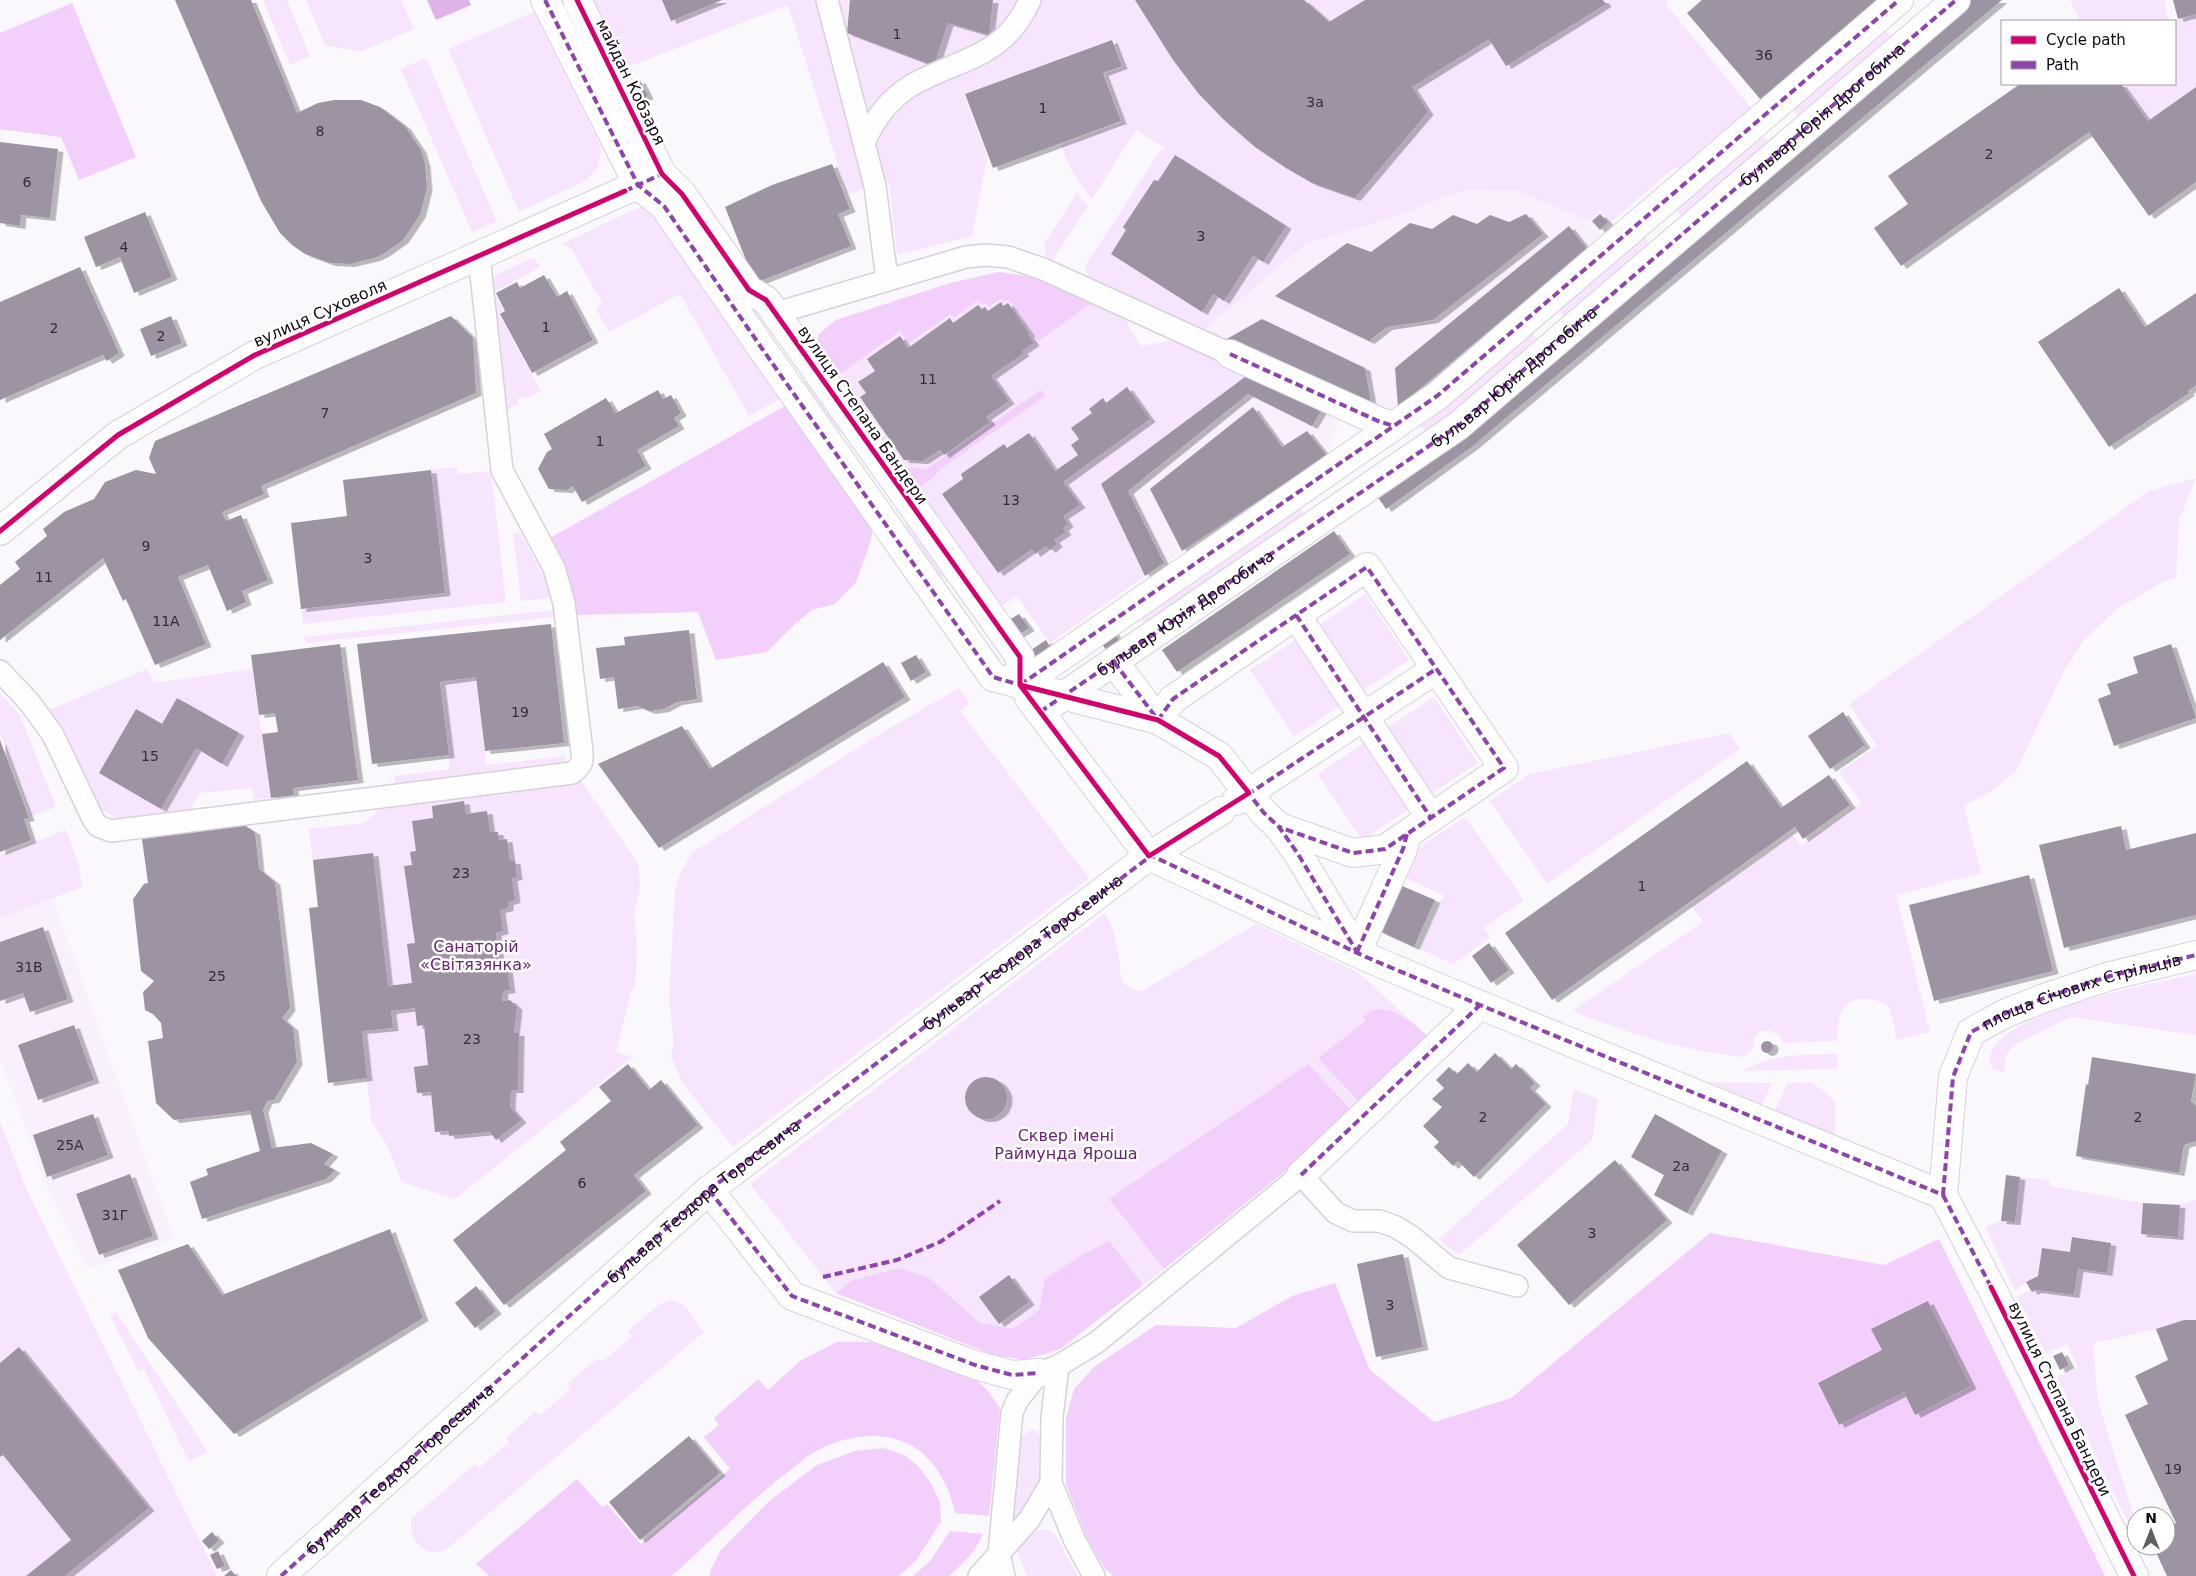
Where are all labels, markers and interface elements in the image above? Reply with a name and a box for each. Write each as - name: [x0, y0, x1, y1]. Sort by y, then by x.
- street label: майдан Кобзаря: [592, 16, 670, 148]
- legend: [2001, 20, 2176, 85]
- house number: 1: [893, 26, 901, 42]
- text: Cycle path: [2046, 31, 2126, 49]
- street label: бульвар Юрія Дрогобича: [1736, 39, 1908, 190]
- house number: 36: [1755, 47, 1773, 63]
- text: Path: [2046, 56, 2079, 74]
- house number: 3а: [1306, 94, 1324, 110]
- house number: 1: [1039, 100, 1047, 116]
- house number: 8: [316, 123, 324, 139]
- house number: 2: [1985, 146, 1993, 162]
- house number: 6: [23, 174, 32, 190]
- house number: 3: [1197, 228, 1205, 244]
- house number: 4: [120, 239, 129, 255]
- street label: вулиця Суховоля: [250, 275, 390, 351]
- street label: бульвар Юрія Дрогобича: [1427, 302, 1601, 451]
- house number: 1: [542, 319, 550, 335]
- house number: 2: [50, 320, 58, 336]
- street label: вулиця Степана Бандери: [794, 322, 932, 508]
- house number: 2: [157, 328, 165, 344]
- house number: 11: [919, 371, 937, 387]
- house number: 7: [321, 405, 329, 421]
- house number: 1: [596, 433, 604, 449]
- house number: 13: [1002, 492, 1020, 508]
- house number: 9: [142, 538, 150, 554]
- street label: бульвар Юрія Дрогобича: [1093, 545, 1277, 680]
- house number: 3: [364, 550, 372, 566]
- house number: 11: [35, 569, 53, 585]
- house number: 11А: [152, 613, 180, 629]
- house number: 19: [511, 704, 529, 720]
- house number: 15: [141, 748, 159, 764]
- house number: 23: [452, 865, 470, 881]
- street label: бульвар Теодора Торосевича: [919, 870, 1126, 1034]
- house number: 1: [1638, 878, 1646, 894]
- park label: Санаторій «Світязянка»: [420, 937, 532, 974]
- street label: площа Січових Стрільців: [1978, 950, 2183, 1034]
- house number: 31В: [15, 959, 43, 975]
- house number: 25: [208, 968, 226, 984]
- house number: 23: [463, 1031, 481, 1047]
- house number: 2: [1479, 1109, 1487, 1125]
- house number: 2: [2134, 1109, 2142, 1125]
- street label: бульвар Теодора Торосевича: [603, 1115, 804, 1287]
- park label: Сквер імені Раймунда Яроша: [994, 1126, 1138, 1163]
- house number: 25А: [56, 1137, 84, 1153]
- house number: 2а: [1672, 1158, 1690, 1174]
- house number: 6: [578, 1175, 587, 1191]
- house number: 31Г: [102, 1207, 128, 1223]
- house number: 3: [1588, 1225, 1596, 1241]
- house number: 3: [1386, 1297, 1394, 1313]
- street label: вулиця Степана Бандери: [2005, 1299, 2115, 1499]
- street label: бульвар Теодора Торосевича: [302, 1379, 498, 1558]
- house number: 19: [2164, 1461, 2182, 1477]
- north arrow: [2126, 1506, 2176, 1556]
- text: N: [2145, 1510, 2157, 1526]

